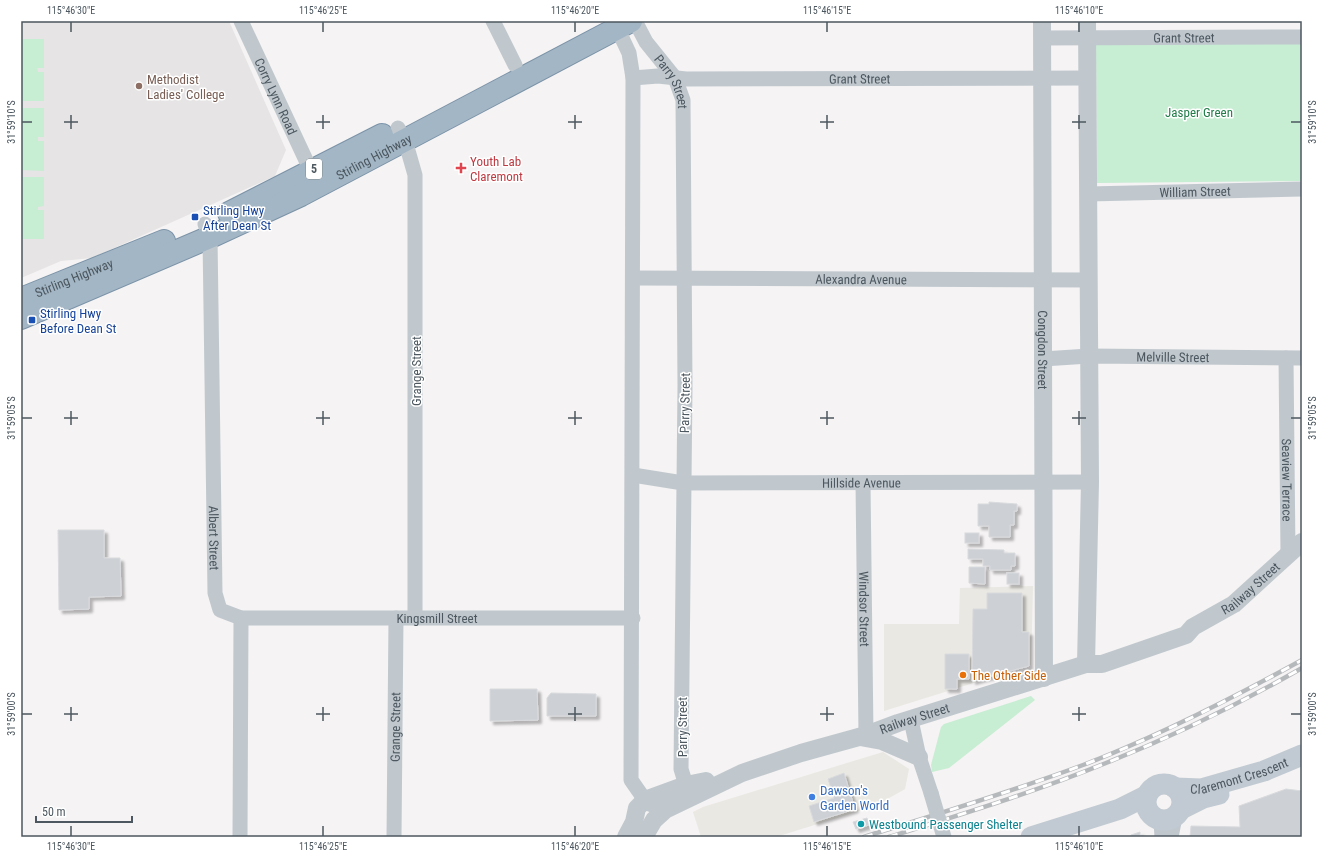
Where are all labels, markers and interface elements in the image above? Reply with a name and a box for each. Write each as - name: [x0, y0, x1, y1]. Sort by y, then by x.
- text: 115°46'30"E: [47, 5, 95, 16]
- text: 115°46'25"E: [299, 5, 347, 16]
- text: 115°46'20"E: [551, 5, 599, 16]
- text: 115°46'15"E: [803, 5, 851, 16]
- text: 115°46'10"E: [1055, 5, 1103, 16]
- street label: Grant Street: [1153, 30, 1215, 45]
- street label: Parry Street: [652, 51, 691, 109]
- street label: Corry Lynn Road: [252, 56, 300, 137]
- street label: Grant Street: [829, 71, 891, 86]
- place label: Methodist Ladies' College: [147, 72, 225, 102]
- marker: Methodist Ladies' College: [134, 81, 144, 91]
- text: 31°59'10"S: [6, 100, 17, 144]
- text: 31°59'10"S: [1307, 100, 1318, 144]
- park label: Jasper Green: [1165, 105, 1233, 120]
- street label: Stirling Highway: [333, 130, 414, 183]
- place label: Youth Lab Claremont: [470, 154, 523, 184]
- road number: 5: [306, 159, 322, 179]
- marker: Youth Lab Claremont: [455, 162, 467, 174]
- street label: William Street: [1159, 183, 1231, 200]
- place label: Stirling Hwy After Dean St: [203, 203, 271, 233]
- marker: Stirling Hwy After Dean St: [190, 212, 200, 222]
- street label: Stirling Highway: [33, 255, 116, 300]
- street label: Alexandra Avenue: [815, 271, 907, 287]
- place label: Stirling Hwy Before Dean St: [40, 306, 117, 336]
- street label: Congdon Street: [1035, 310, 1051, 390]
- marker: Stirling Hwy Before Dean St: [27, 315, 37, 325]
- street label: Grange Street: [409, 336, 424, 406]
- street label: Melville Street: [1136, 349, 1210, 365]
- street label: Parry Street: [677, 373, 693, 433]
- text: 31°59'05"S: [6, 396, 17, 440]
- text: 31°59'05"S: [1307, 396, 1318, 440]
- street label: Seaview Terrace: [1279, 438, 1295, 522]
- street label: Hillside Avenue: [822, 475, 901, 490]
- street label: Albert Street: [206, 506, 222, 571]
- street label: Railway Street: [1218, 559, 1283, 617]
- street label: Windsor Street: [857, 571, 872, 647]
- street label: Kingsmill Street: [397, 611, 478, 626]
- place label: The Other Side: [971, 668, 1046, 683]
- marker: The Other Side: [958, 670, 968, 680]
- text: 31°59'00"S: [6, 692, 17, 736]
- street label: Grange Street: [387, 692, 403, 762]
- text: 31°59'00"S: [1307, 692, 1318, 736]
- street label: Parry Street: [675, 697, 690, 757]
- street label: Railway Street: [877, 700, 951, 737]
- street label: Claremont Crescent: [1190, 754, 1290, 796]
- place label: Dawson's Garden World: [820, 783, 889, 813]
- marker: Dawson's Garden World: [807, 792, 817, 802]
- scale bar: [36, 798, 132, 824]
- text: 50 m: [42, 805, 66, 819]
- place label: Westbound Passenger Shelter: [869, 817, 1023, 832]
- marker: Westbound Passenger Shelter: [856, 819, 866, 829]
- text: 115°46'30"E: [47, 841, 95, 852]
- text: 115°46'25"E: [299, 841, 347, 852]
- text: 115°46'20"E: [551, 841, 599, 852]
- text: 115°46'15"E: [803, 841, 851, 852]
- text: 115°46'10"E: [1055, 841, 1103, 852]

